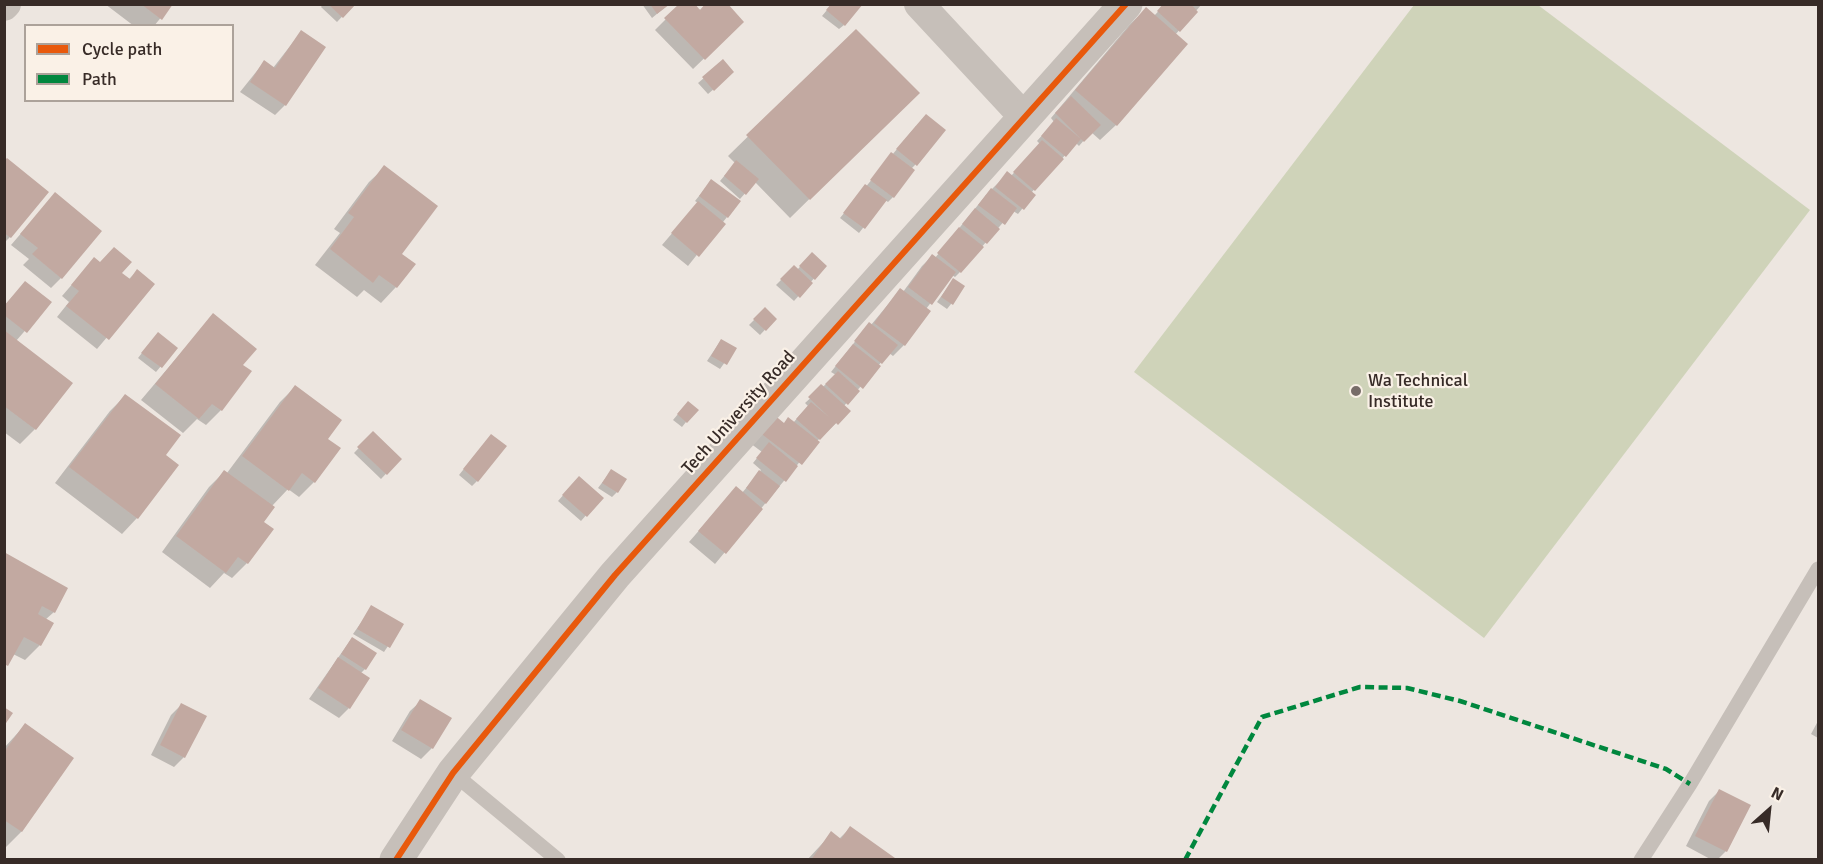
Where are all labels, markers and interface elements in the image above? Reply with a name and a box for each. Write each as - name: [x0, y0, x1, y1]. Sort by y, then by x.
- legend: [24, 24, 234, 102]
- text: Cycle path: [82, 38, 162, 60]
- text: Path: [82, 68, 117, 90]
- street label: Tech University Road: [678, 347, 800, 479]
- place label: Wa Technical Institute: [1368, 370, 1468, 412]
- marker: Wa Technical Institute: [1349, 384, 1363, 398]
- north arrow: [1739, 780, 1799, 840]
- text: N: [1768, 783, 1787, 805]

